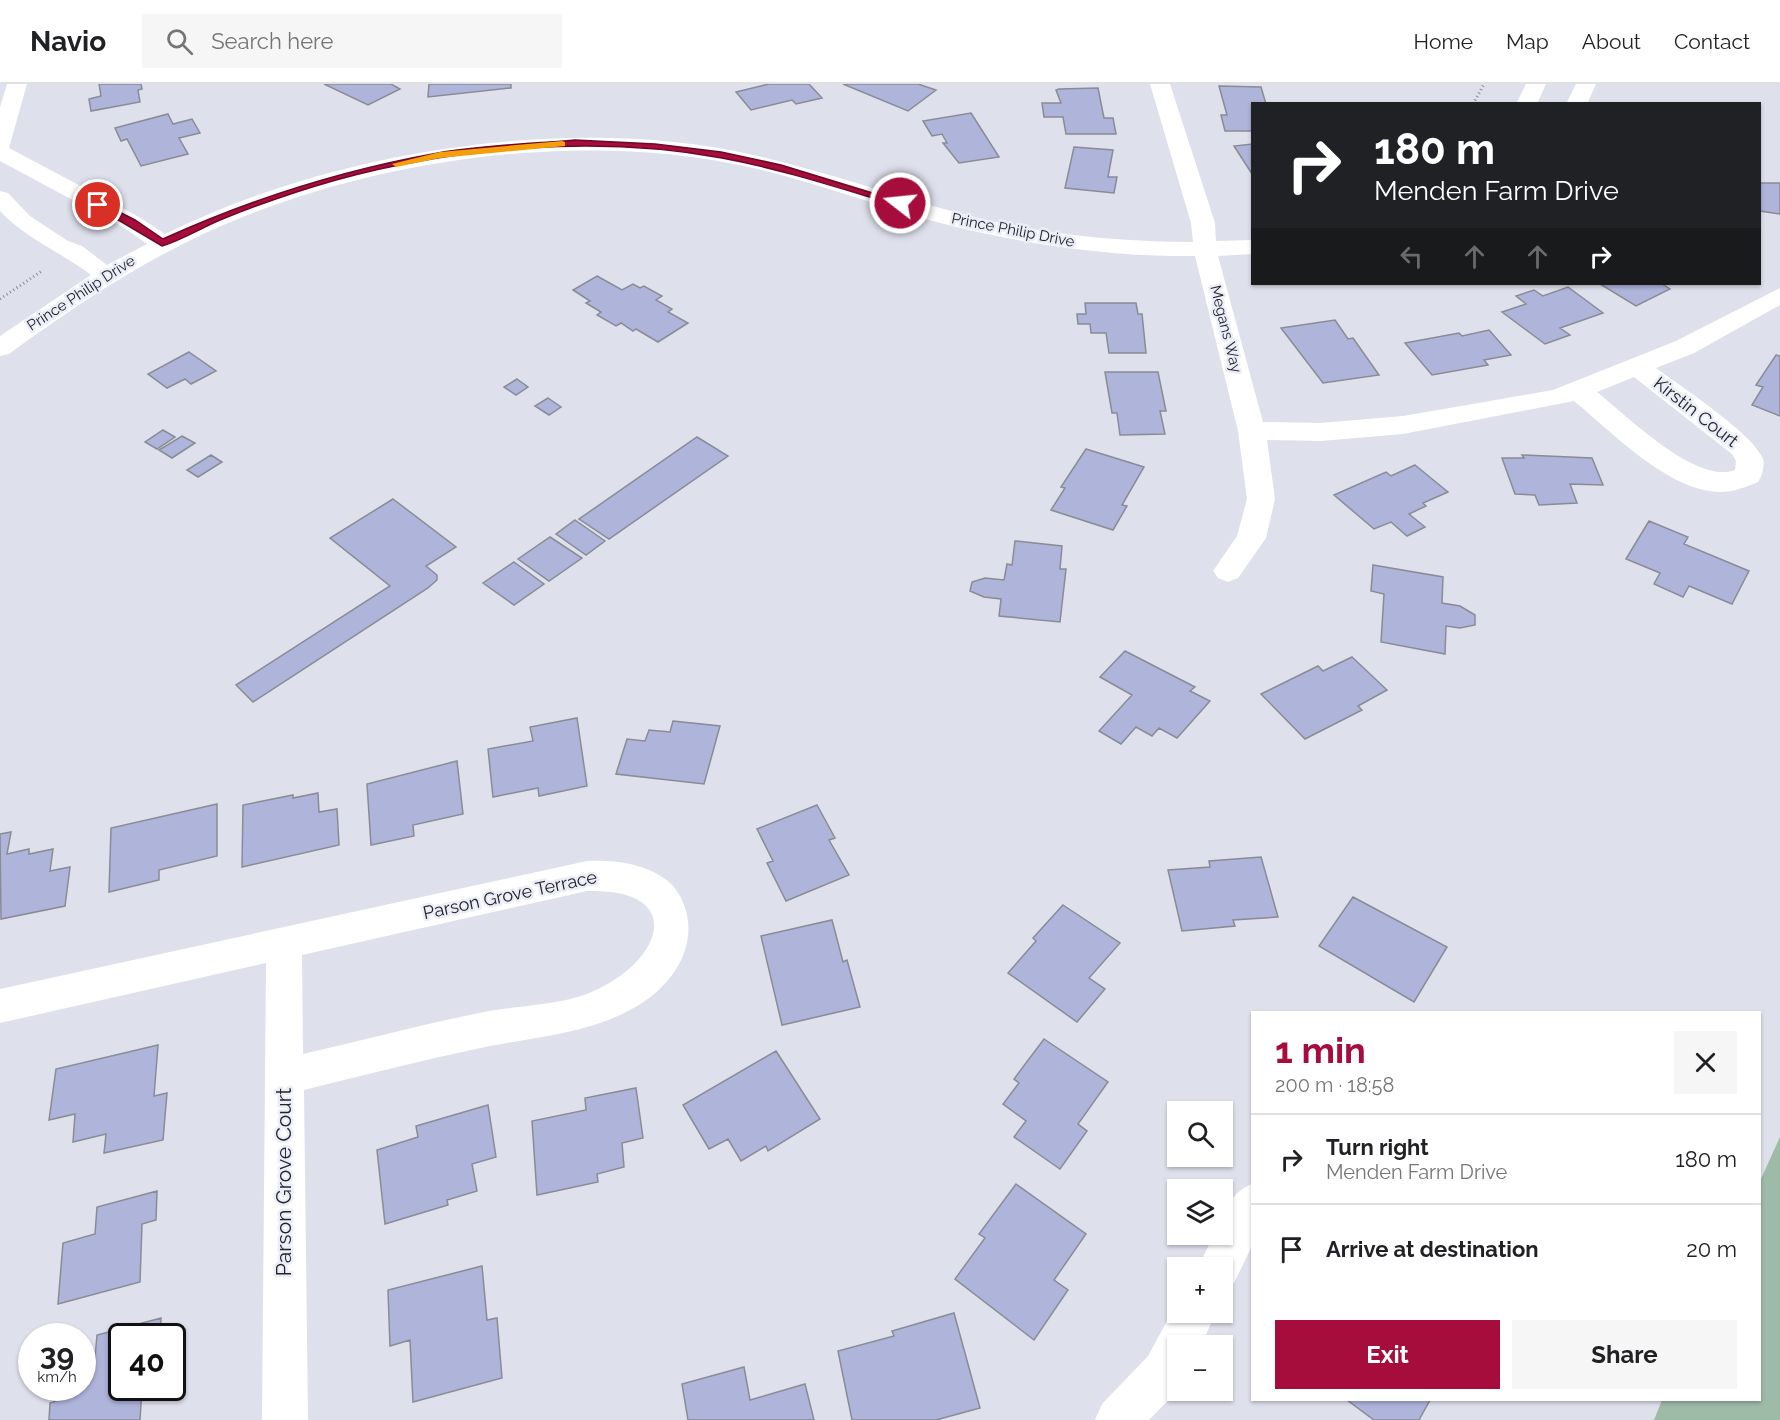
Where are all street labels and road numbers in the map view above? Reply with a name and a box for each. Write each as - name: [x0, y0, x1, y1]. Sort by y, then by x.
- street label: Prince Philip Drive: [950, 209, 1076, 251]
- street label: Prince Philip Drive: [24, 251, 138, 335]
- street label: Megans Way: [1206, 283, 1246, 375]
- street label: Kirstin Court: [1650, 372, 1743, 451]
- street label: Parson Grove Terrace: [421, 866, 599, 923]
- street label: Parson Grove Court: [271, 1088, 296, 1276]

